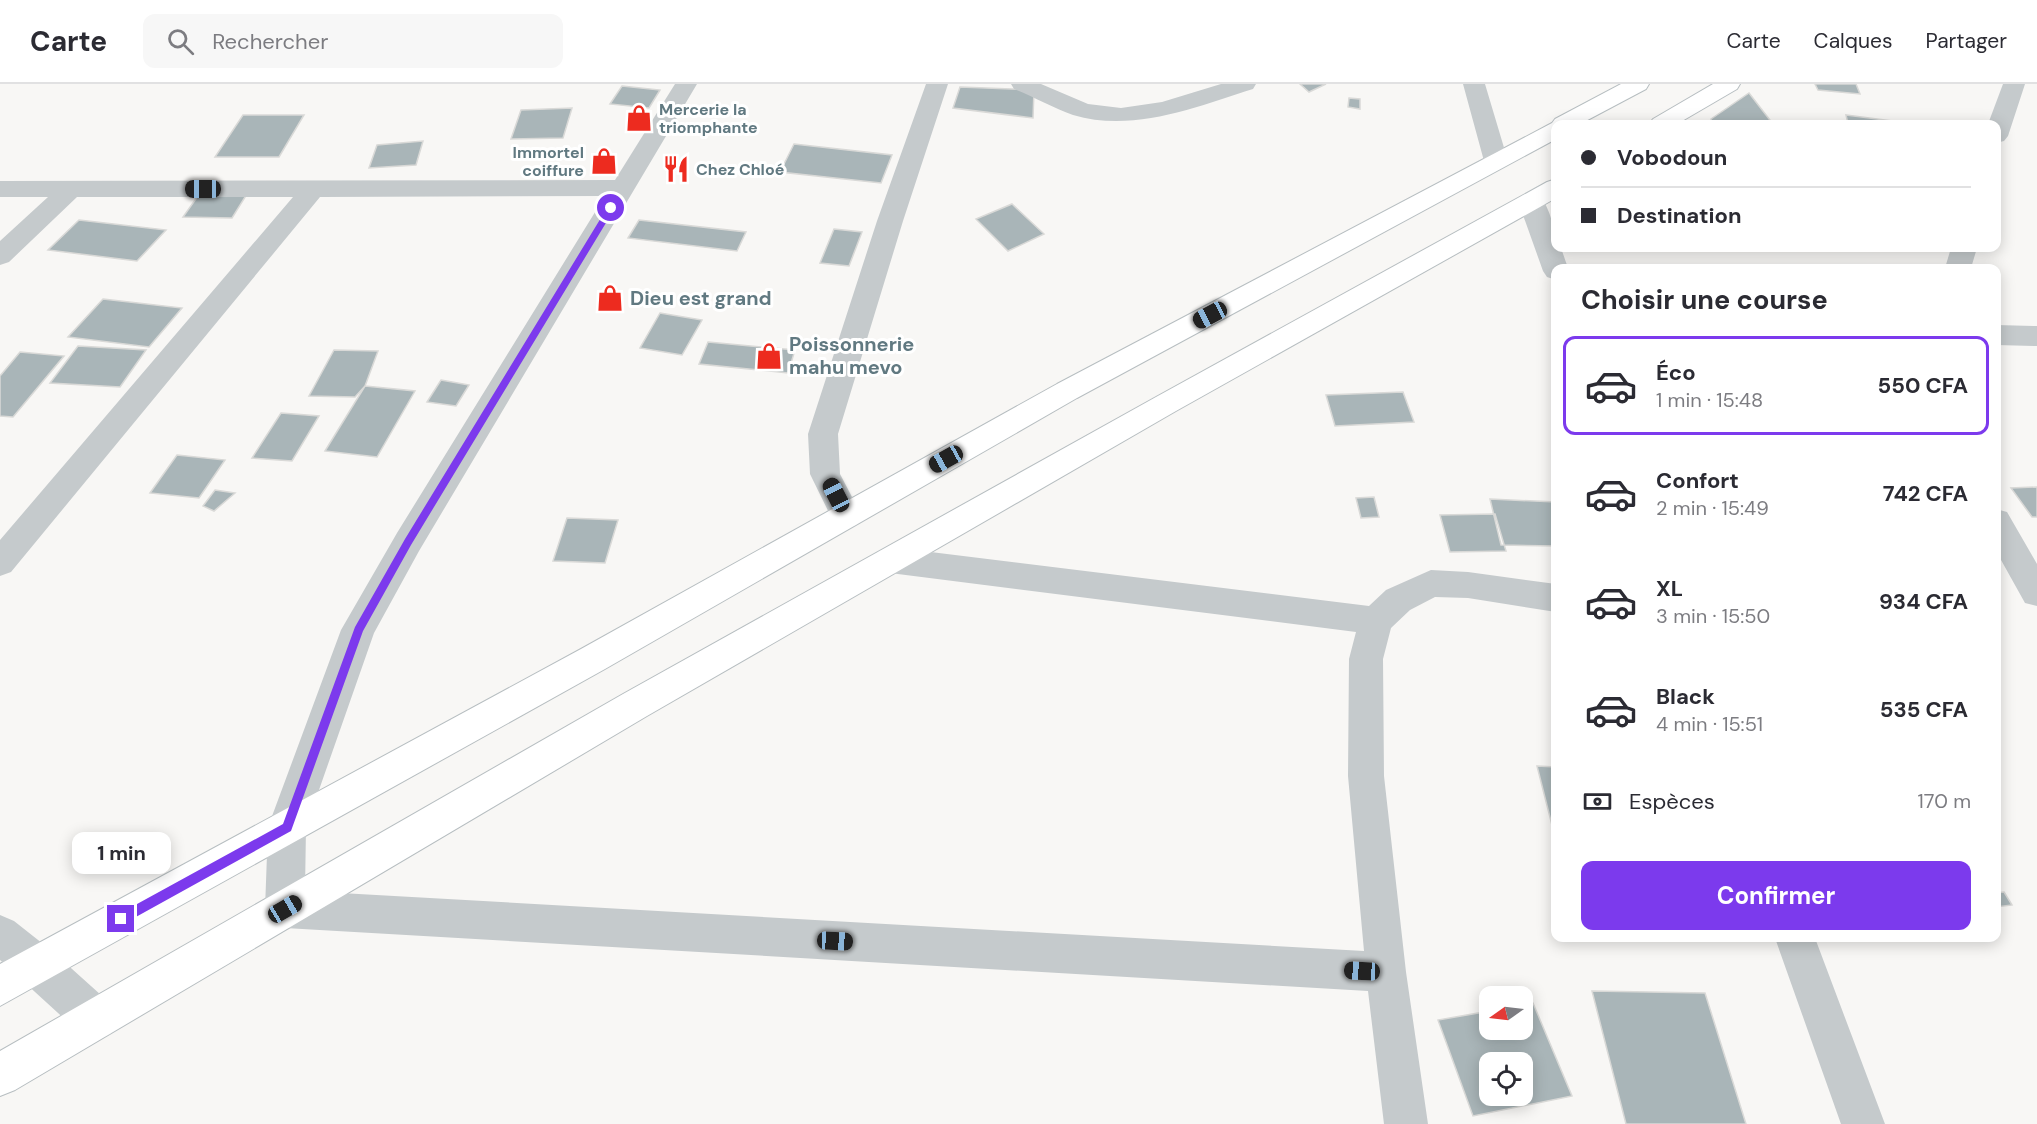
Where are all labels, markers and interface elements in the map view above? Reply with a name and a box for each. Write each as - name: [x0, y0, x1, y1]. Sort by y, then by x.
- search box: [143, 14, 563, 68]
- text: Carte: [30, 23, 107, 60]
- icon: search: [164, 25, 197, 58]
- text: Rechercher: [212, 27, 328, 56]
- text: Carte: [1726, 27, 1781, 55]
- text: Calques: [1814, 27, 1892, 55]
- text: Partager: [1925, 27, 2007, 55]
- place label: Mercerie la triomphante: [659, 99, 758, 138]
- shop icon: Mercerie la triomphante: [624, 103, 654, 133]
- place label: Immortel coiffure: [513, 142, 584, 181]
- text: Vobodoun: [1617, 143, 1727, 172]
- shop icon: Immortel coiffure: [589, 146, 619, 176]
- restaurant icon: Chez Chloé: [661, 154, 691, 184]
- place label: Chez Chloé: [696, 159, 784, 180]
- car: [185, 180, 221, 198]
- route start: [597, 194, 624, 221]
- text: Destination: [1617, 201, 1742, 230]
- text: Choisir une course: [1581, 282, 1828, 317]
- shop icon: Dieu est grand: [595, 283, 625, 313]
- place label: Dieu est grand: [630, 285, 772, 311]
- car: [1190, 299, 1230, 331]
- place label: Poissonnerie mahu mevo: [789, 331, 914, 380]
- shop icon: Poissonnerie mahu mevo: [754, 341, 784, 371]
- text: Éco: [1656, 358, 1696, 387]
- icon: car: [1584, 359, 1638, 413]
- text: 550 CFA: [1878, 371, 1968, 400]
- text: 1 min · 15:48: [1656, 387, 1763, 413]
- car: [926, 442, 966, 476]
- text: Confort: [1656, 466, 1739, 495]
- icon: car: [1584, 467, 1638, 521]
- car: [820, 475, 852, 515]
- text: 742 CFA: [1883, 479, 1968, 508]
- text: 2 min · 15:49: [1656, 495, 1769, 521]
- text: XL: [1656, 574, 1683, 603]
- icon: car: [1584, 575, 1638, 629]
- text: 934 CFA: [1879, 587, 1968, 616]
- text: 3 min · 15:50: [1656, 603, 1770, 629]
- text: Black: [1656, 682, 1715, 711]
- icon: car: [1584, 683, 1638, 737]
- text: 535 CFA: [1880, 695, 1968, 724]
- text: 4 min · 15:51: [1656, 711, 1763, 737]
- icon: cash: [1581, 785, 1614, 818]
- text: Espèces: [1629, 787, 1715, 816]
- text: 170 m: [1918, 788, 1971, 814]
- callout: 1 min: [72, 832, 170, 874]
- text: 1 min: [97, 840, 146, 866]
- button: Confirmer: [1581, 861, 1971, 930]
- car: [265, 892, 305, 926]
- route end: [107, 905, 134, 932]
- car: [817, 931, 853, 951]
- car: [1344, 961, 1380, 981]
- north arrow: [1479, 986, 1533, 1040]
- map controls: [1479, 986, 1533, 1106]
- button: locate: [1479, 1052, 1533, 1106]

